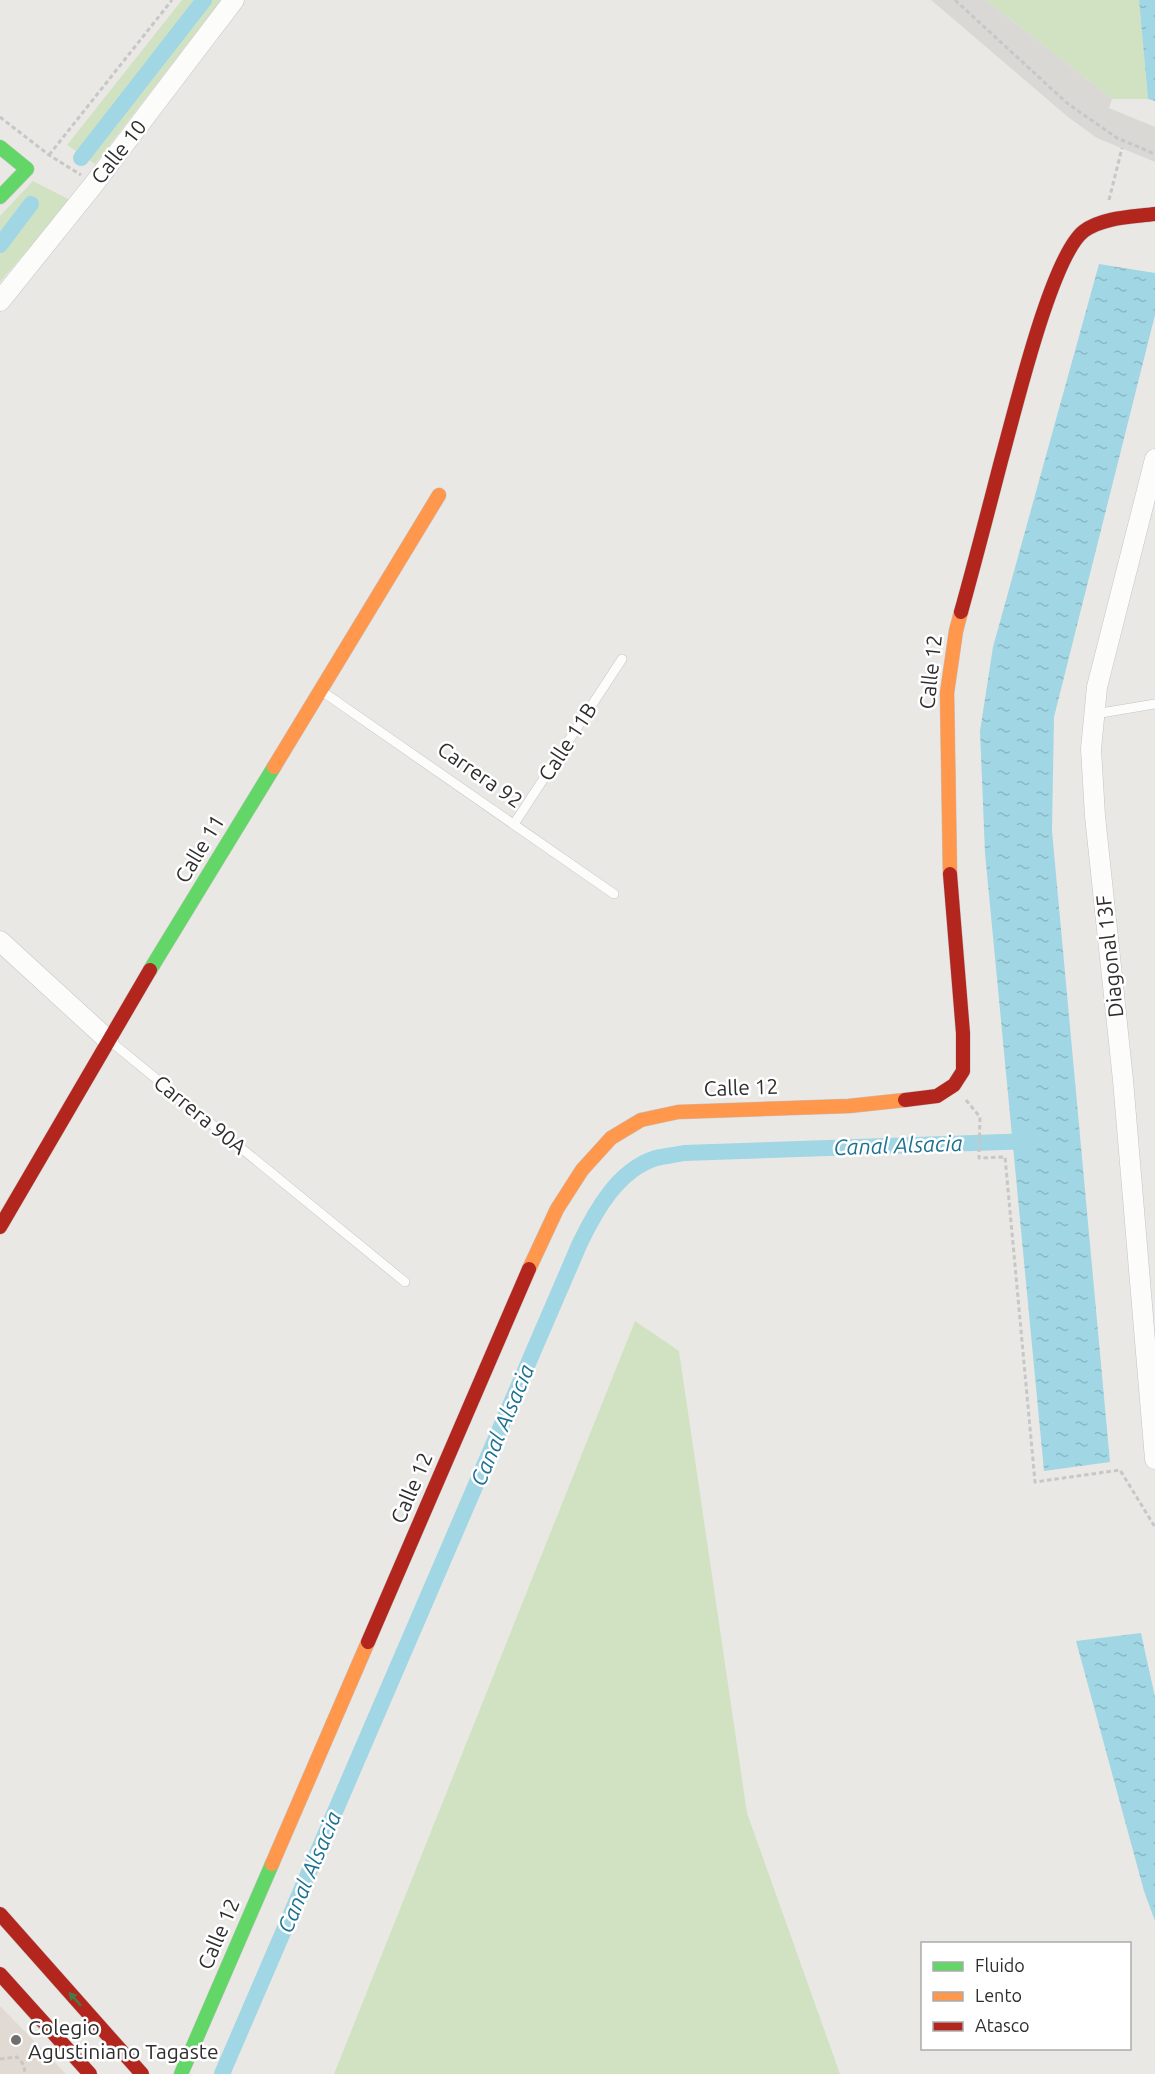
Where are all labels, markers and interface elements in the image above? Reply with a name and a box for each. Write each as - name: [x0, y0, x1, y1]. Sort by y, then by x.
- street label: Calle 10: [86, 115, 151, 188]
- street label: Calle 12: [914, 633, 946, 710]
- street label: Calle 11B: [533, 698, 601, 785]
- street label: Carrera 92: [433, 736, 528, 812]
- street label: Calle 11: [170, 810, 229, 887]
- street label: Diagonal 13F: [1091, 894, 1127, 1018]
- street label: Carrera 90A: [150, 1070, 252, 1159]
- street label: Calle 12: [703, 1074, 779, 1100]
- water label: Canal Alsacia: [833, 1130, 963, 1159]
- water label: Canal Alsacia: [465, 1360, 538, 1489]
- street label: Calle 12: [385, 1449, 437, 1527]
- water label: Canal Alsacia: [272, 1807, 345, 1936]
- street label: Calle 12: [192, 1895, 244, 1973]
- legend: [921, 1942, 1131, 2050]
- text: Fluido: [975, 1955, 1025, 1975]
- text: Lento: [975, 1985, 1022, 2005]
- one-way arrow: [69, 1992, 82, 2007]
- place label: Colegio Agustiniano Tagaste: [28, 2015, 219, 2063]
- text: Atasco: [975, 2015, 1030, 2035]
- marker: Colegio Agustiniano Tagaste: [9, 2033, 23, 2047]

